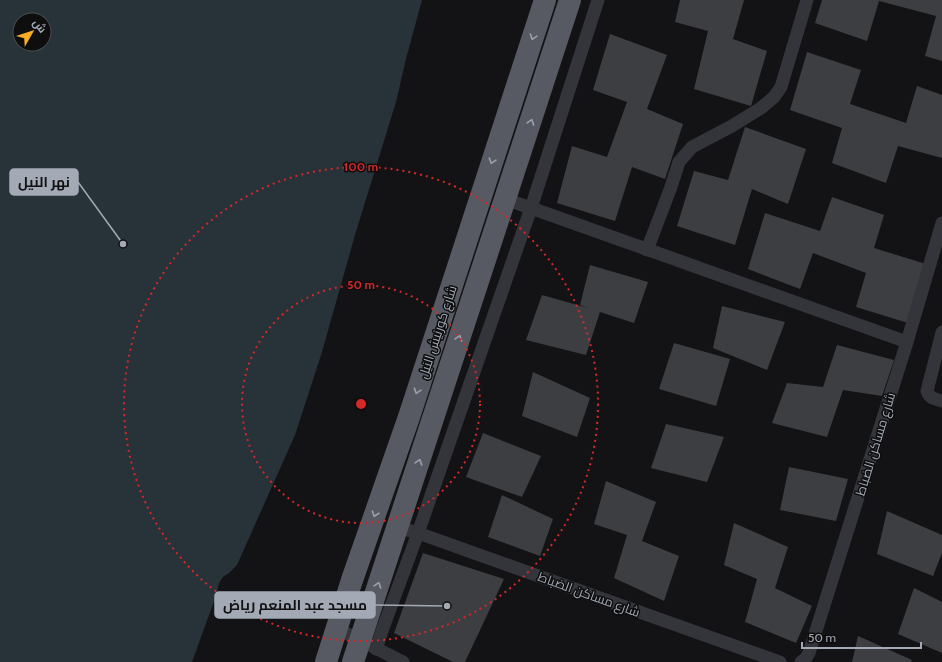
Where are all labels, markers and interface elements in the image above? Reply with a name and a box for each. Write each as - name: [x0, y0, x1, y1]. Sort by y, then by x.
- north arrow: [12, 12, 52, 52]
- text: ش: [30, 16, 50, 36]
- one-way arrow: [529, 33, 538, 40]
- one-way arrow: [526, 118, 534, 125]
- one-way arrow: [489, 157, 497, 164]
- text: 100 m: [344, 159, 378, 174]
- callout: نهر النيل: [10, 169, 78, 195]
- text: نهر النيل: [18, 173, 70, 191]
- text: 50 m: [347, 277, 375, 292]
- street label: شارع كورنيش النيل: [414, 283, 461, 381]
- one-way arrow: [455, 335, 463, 342]
- one-way arrow: [414, 387, 422, 394]
- street label: شارع مساكن الضباط: [852, 390, 899, 498]
- centre of rings: [354, 397, 368, 411]
- one-way arrow: [414, 458, 423, 465]
- one-way arrow: [371, 510, 380, 517]
- street label: شارع مساكن الضباط: [535, 568, 642, 621]
- one-way arrow: [373, 582, 382, 589]
- callout: مسجد عبد المنعم رياض: [215, 592, 375, 618]
- text: مسجد عبد المنعم رياض: [223, 596, 367, 615]
- scale bar: [802, 624, 921, 650]
- text: 50 m: [808, 630, 836, 645]

